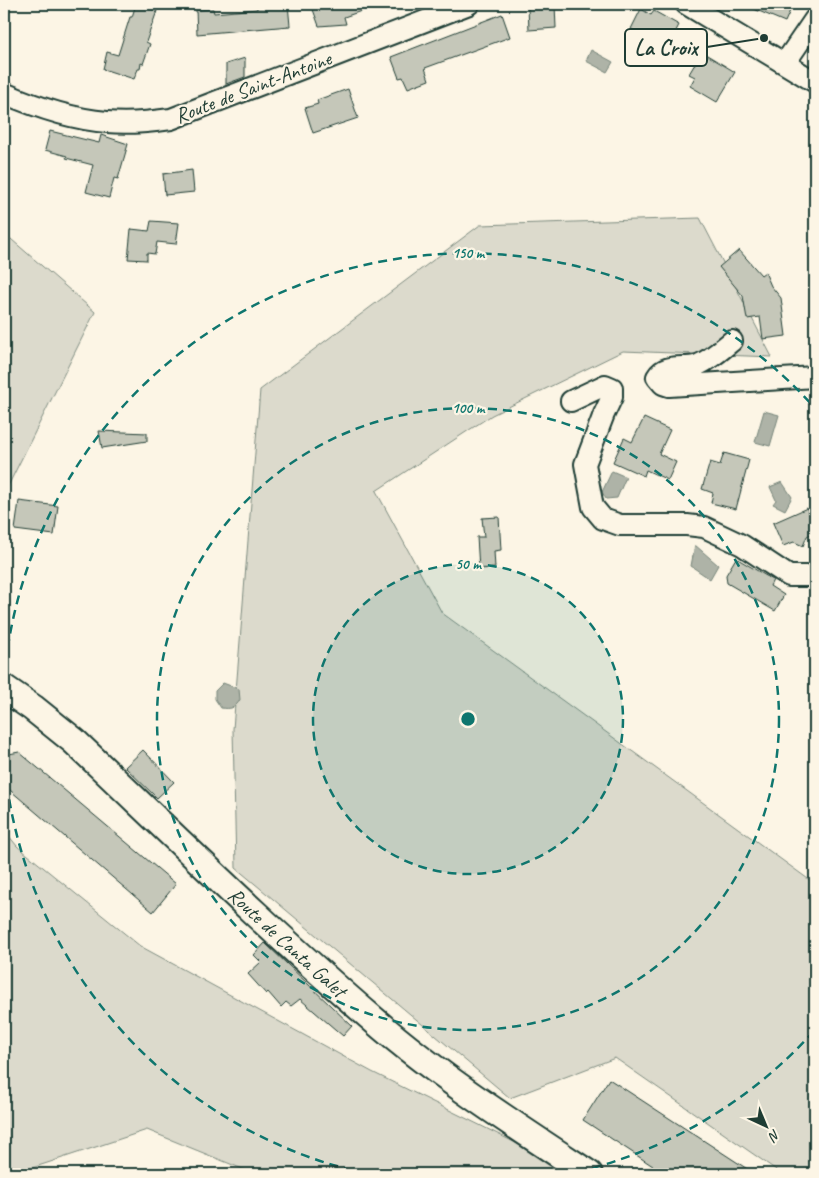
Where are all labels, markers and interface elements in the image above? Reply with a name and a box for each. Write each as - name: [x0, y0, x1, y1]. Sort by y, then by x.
- callout: La Croix: [625, 29, 707, 66]
- text: La Croix: [634, 34, 700, 62]
- street label: Route de Saint-Antoine: [171, 45, 336, 129]
- text: 150 m: [452, 244, 486, 263]
- text: 100 m: [452, 399, 486, 418]
- text: 50 m: [455, 555, 482, 574]
- centre of rings: [459, 710, 477, 728]
- street label: Route de Canta Galet: [223, 882, 354, 1005]
- north arrow: [742, 1100, 792, 1150]
- text: N: [764, 1126, 784, 1146]

